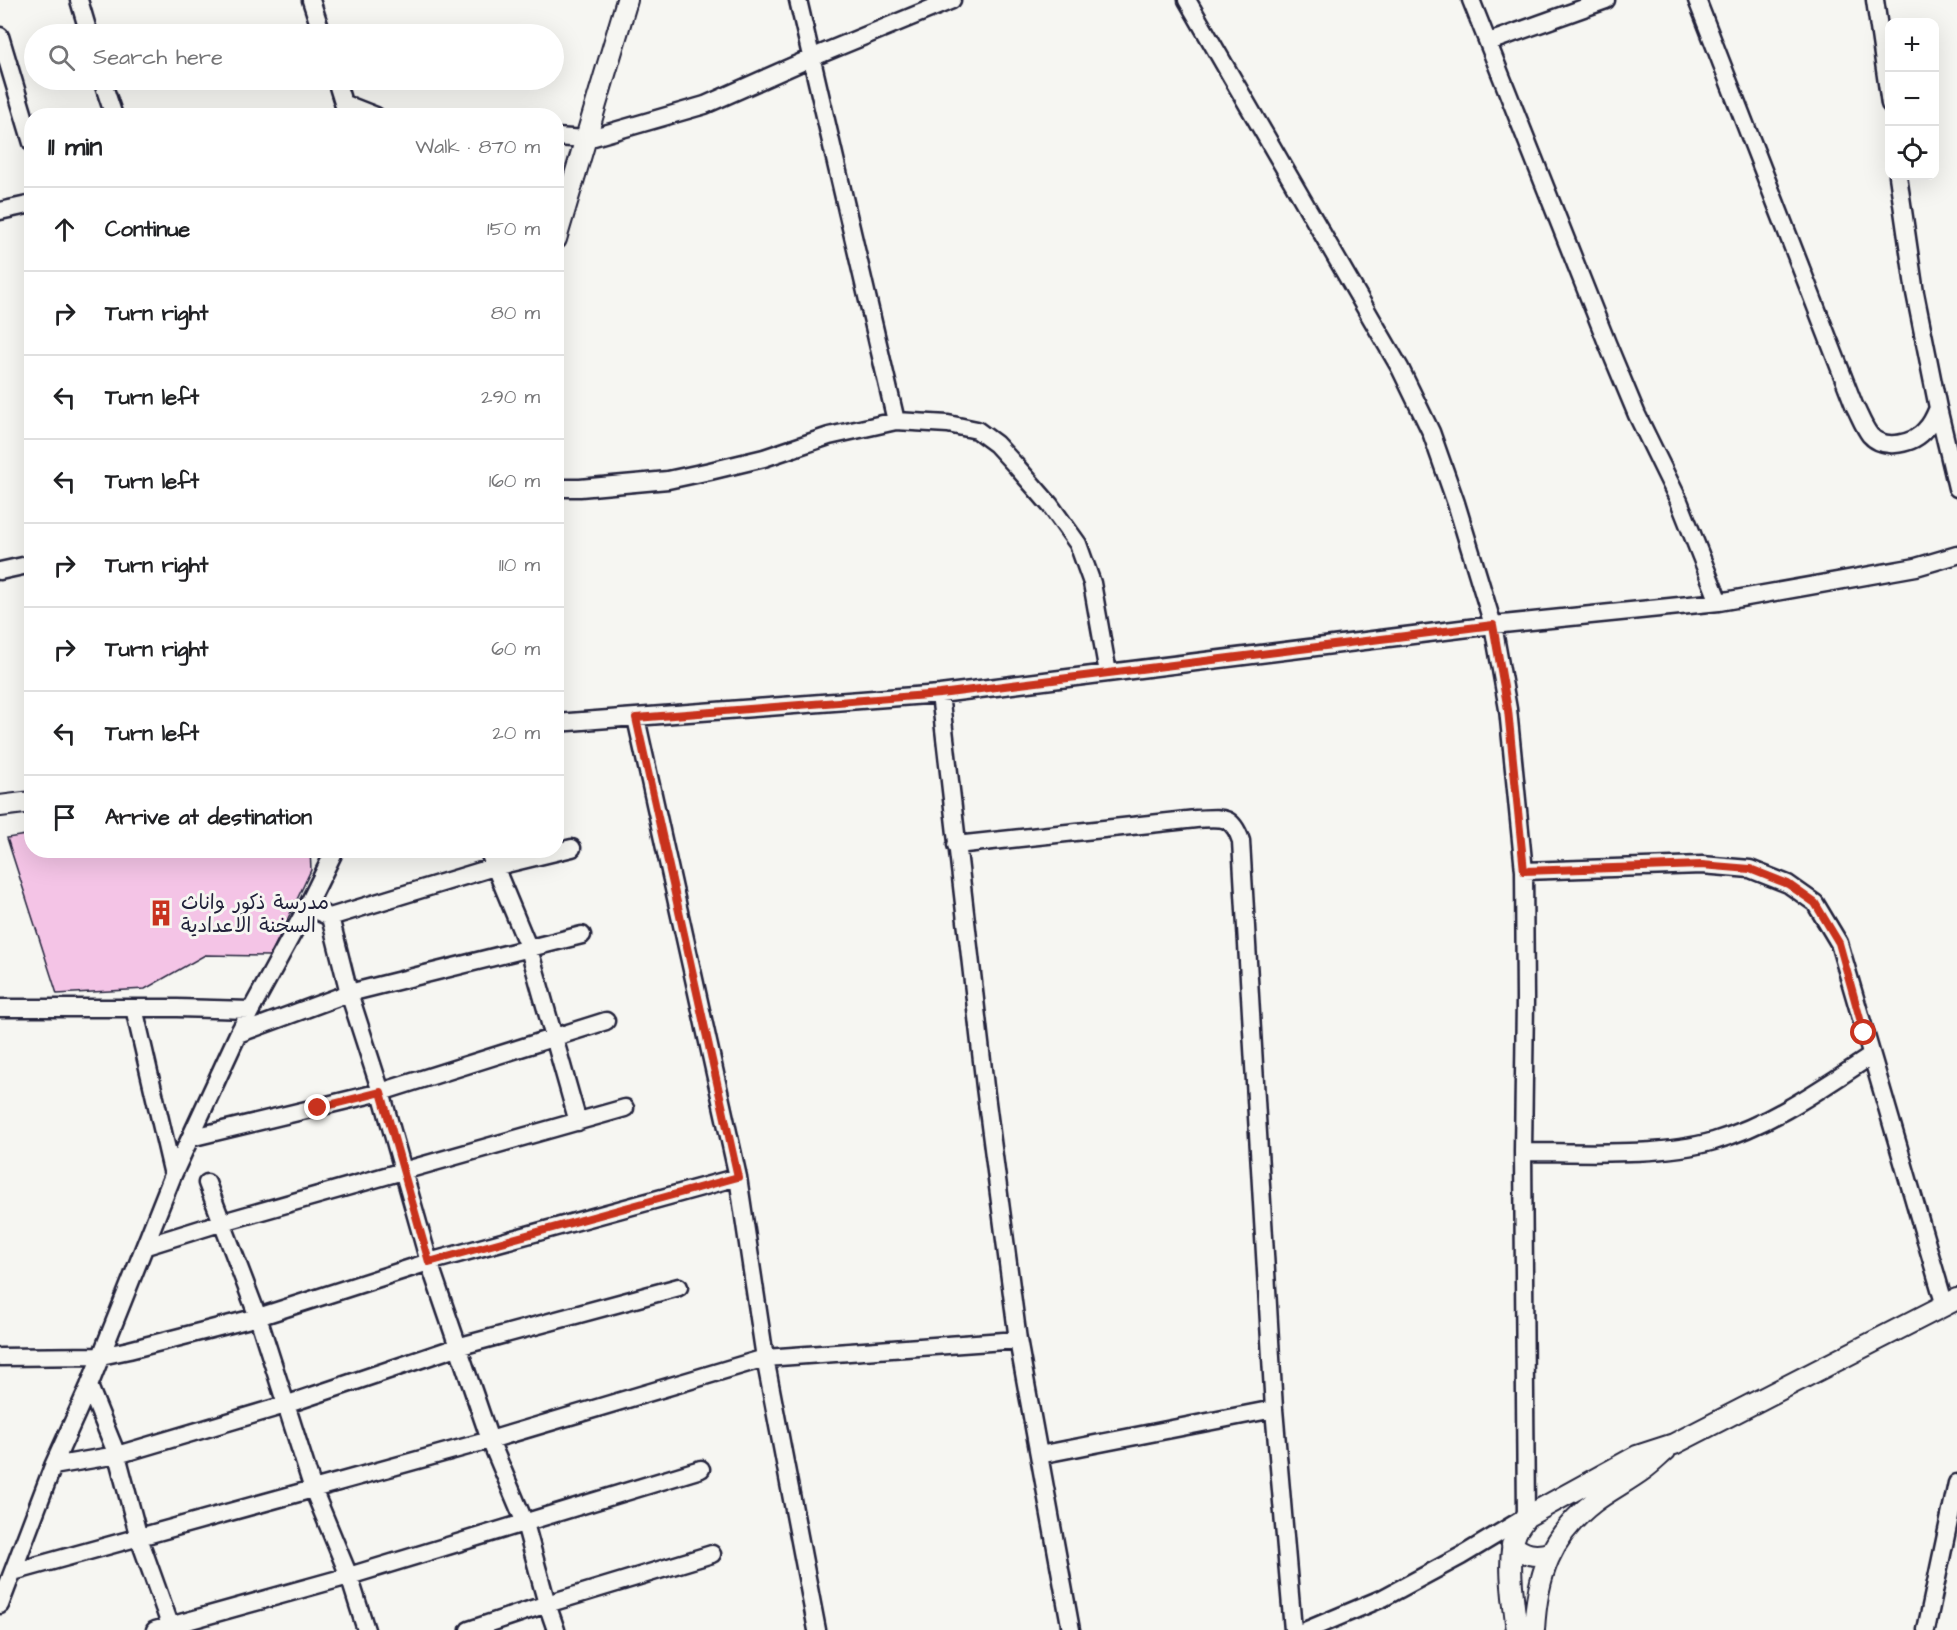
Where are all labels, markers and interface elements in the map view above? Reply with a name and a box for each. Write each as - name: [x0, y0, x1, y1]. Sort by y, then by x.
- map controls: [1885, 18, 1939, 180]
- button: +: [1885, 18, 1939, 72]
- search box: [24, 24, 564, 90]
- icon: search: [45, 41, 78, 74]
- text: Search here: [93, 42, 223, 73]
- button: −: [1885, 72, 1939, 126]
- button: locate: [1885, 126, 1939, 180]
- text: 11 min: [48, 129, 102, 165]
- text: Walk · 870 m: [415, 133, 540, 161]
- icon: ahead: [48, 213, 81, 246]
- text: Continue: [105, 214, 190, 245]
- text: 150 m: [487, 215, 540, 243]
- icon: right: [48, 297, 81, 330]
- text: Turn right: [105, 298, 208, 329]
- text: 80 m: [491, 299, 540, 327]
- icon: left: [48, 381, 81, 414]
- text: Turn left: [105, 382, 199, 413]
- text: 290 m: [481, 383, 540, 411]
- icon: left: [48, 465, 81, 498]
- text: Turn left: [105, 466, 199, 497]
- text: 160 m: [489, 467, 540, 495]
- icon: right: [48, 549, 81, 582]
- text: Turn right: [105, 550, 208, 581]
- text: 110 m: [499, 551, 540, 579]
- icon: right: [48, 633, 81, 666]
- text: Turn right: [105, 634, 208, 665]
- text: 60 m: [491, 635, 540, 663]
- icon: left: [48, 717, 81, 750]
- text: Turn left: [105, 718, 199, 749]
- text: 20 m: [492, 719, 540, 747]
- icon: arrive: [48, 801, 81, 834]
- text: Arrive at destination: [105, 802, 312, 833]
- place label: مدرسة ذكور واناث السخنة الاعدادية: [181, 889, 329, 940]
- building icon: مدرسة ذكور واناث السخنة الاعدادية: [146, 898, 176, 928]
- route start: [1850, 1019, 1876, 1045]
- route end: [304, 1094, 330, 1120]

